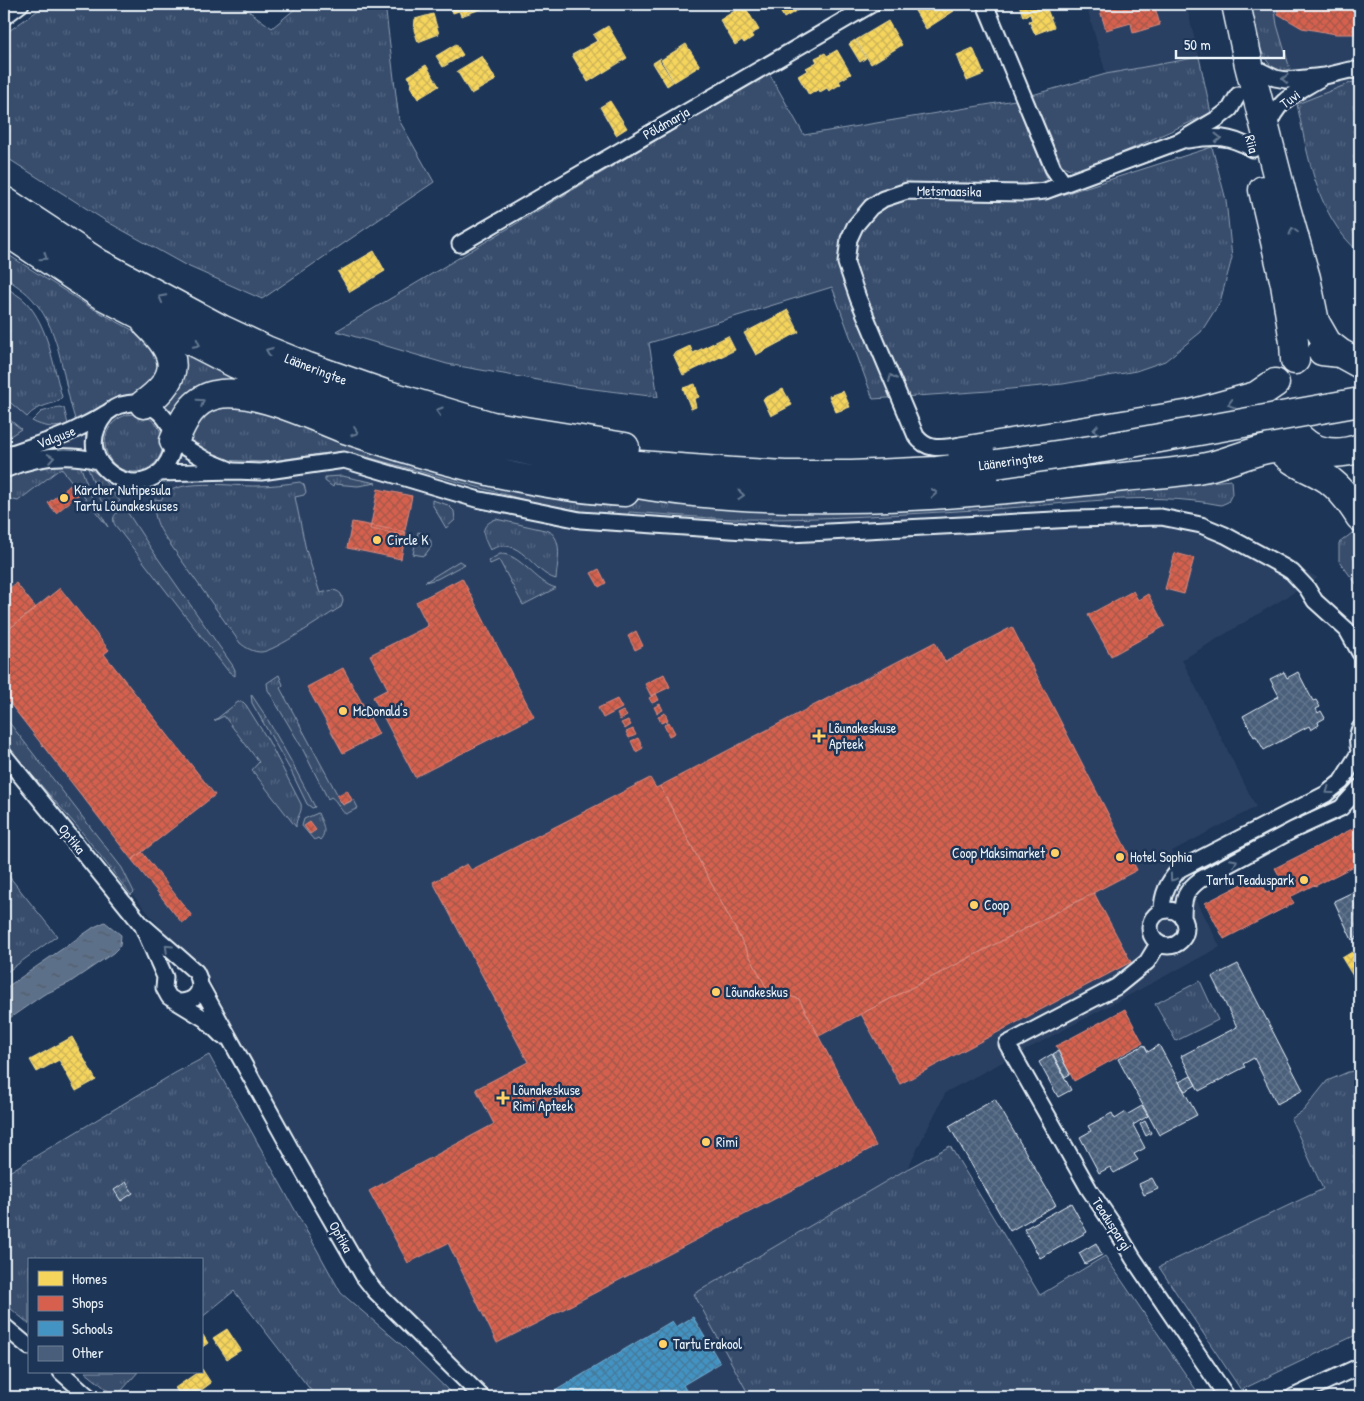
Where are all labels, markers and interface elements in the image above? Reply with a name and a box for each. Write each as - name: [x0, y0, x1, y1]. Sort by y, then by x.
- scale bar: [1176, 28, 1284, 60]
- text: 50 m: [1184, 34, 1211, 55]
- one-way arrow: [1281, 74, 1289, 84]
- street label: Tuvi: [1276, 85, 1304, 112]
- street label: Põldmarja: [639, 101, 693, 144]
- one-way arrow: [1214, 133, 1222, 143]
- street label: Riia: [1241, 133, 1264, 156]
- street label: Metsmaasika: [917, 180, 982, 201]
- one-way arrow: [1288, 228, 1298, 236]
- one-way arrow: [39, 251, 48, 260]
- one-way arrow: [159, 294, 168, 304]
- one-way arrow: [191, 338, 200, 348]
- one-way arrow: [265, 347, 274, 357]
- street label: Lääneringtee: [282, 348, 350, 390]
- one-way arrow: [888, 374, 898, 383]
- one-way arrow: [196, 398, 205, 408]
- one-way arrow: [1227, 398, 1236, 408]
- one-way arrow: [435, 406, 444, 416]
- street label: Valguse: [34, 420, 79, 453]
- one-way arrow: [1092, 424, 1100, 435]
- one-way arrow: [350, 426, 359, 436]
- street label: Lääneringtee: [977, 447, 1045, 475]
- one-way arrow: [46, 453, 55, 463]
- place label: Kärcher Nutipesula Tartu Lõunakeskuses: [74, 480, 178, 515]
- one-way arrow: [931, 488, 939, 499]
- one-way arrow: [737, 490, 745, 501]
- marker: Kärcher Nutipesula Tartu Lõunakeskuses: [58, 492, 70, 504]
- place label: Circle K: [387, 530, 429, 549]
- marker: Circle K: [371, 534, 383, 546]
- place label: McDonald's: [353, 701, 408, 720]
- marker: McDonald's: [337, 705, 349, 717]
- place label: Lõunakeskuse Apteek: [829, 718, 897, 754]
- marker: Lõunakeskuse Apteek: [813, 730, 825, 742]
- one-way arrow: [1326, 785, 1335, 793]
- street label: Optika: [54, 820, 90, 859]
- place label: Coop Maksimarket: [952, 843, 1045, 863]
- marker: Coop Maksimarket: [1049, 847, 1061, 859]
- place label: Hotel Sophia: [1130, 847, 1193, 867]
- marker: Hotel Sophia: [1114, 851, 1126, 863]
- one-way arrow: [1229, 858, 1238, 868]
- place label: Tartu Teaduspark: [1206, 870, 1294, 890]
- one-way arrow: [1170, 872, 1179, 882]
- marker: Tartu Teaduspark: [1298, 874, 1310, 886]
- place label: Coop: [984, 895, 1009, 915]
- marker: Coop: [968, 899, 980, 911]
- one-way arrow: [165, 945, 174, 954]
- place label: Lõunakeskus: [726, 982, 788, 1001]
- marker: Lõunakeskus: [710, 986, 722, 998]
- place label: Lõunakeskuse Rimi Apteek: [513, 1080, 581, 1116]
- marker: Lõunakeskuse Rimi Apteek: [497, 1092, 509, 1104]
- place label: Rimi: [716, 1132, 738, 1151]
- marker: Rimi: [700, 1136, 712, 1148]
- street label: Teaduspargi: [1087, 1193, 1137, 1255]
- street label: Optika: [324, 1218, 358, 1257]
- legend: [28, 1258, 202, 1374]
- text: Homes: [72, 1268, 107, 1289]
- text: Shops: [72, 1292, 104, 1313]
- text: Schools: [72, 1318, 113, 1339]
- place label: Tartu Erakool: [673, 1334, 742, 1353]
- marker: Tartu Erakool: [657, 1338, 669, 1350]
- text: Other: [72, 1342, 104, 1363]

